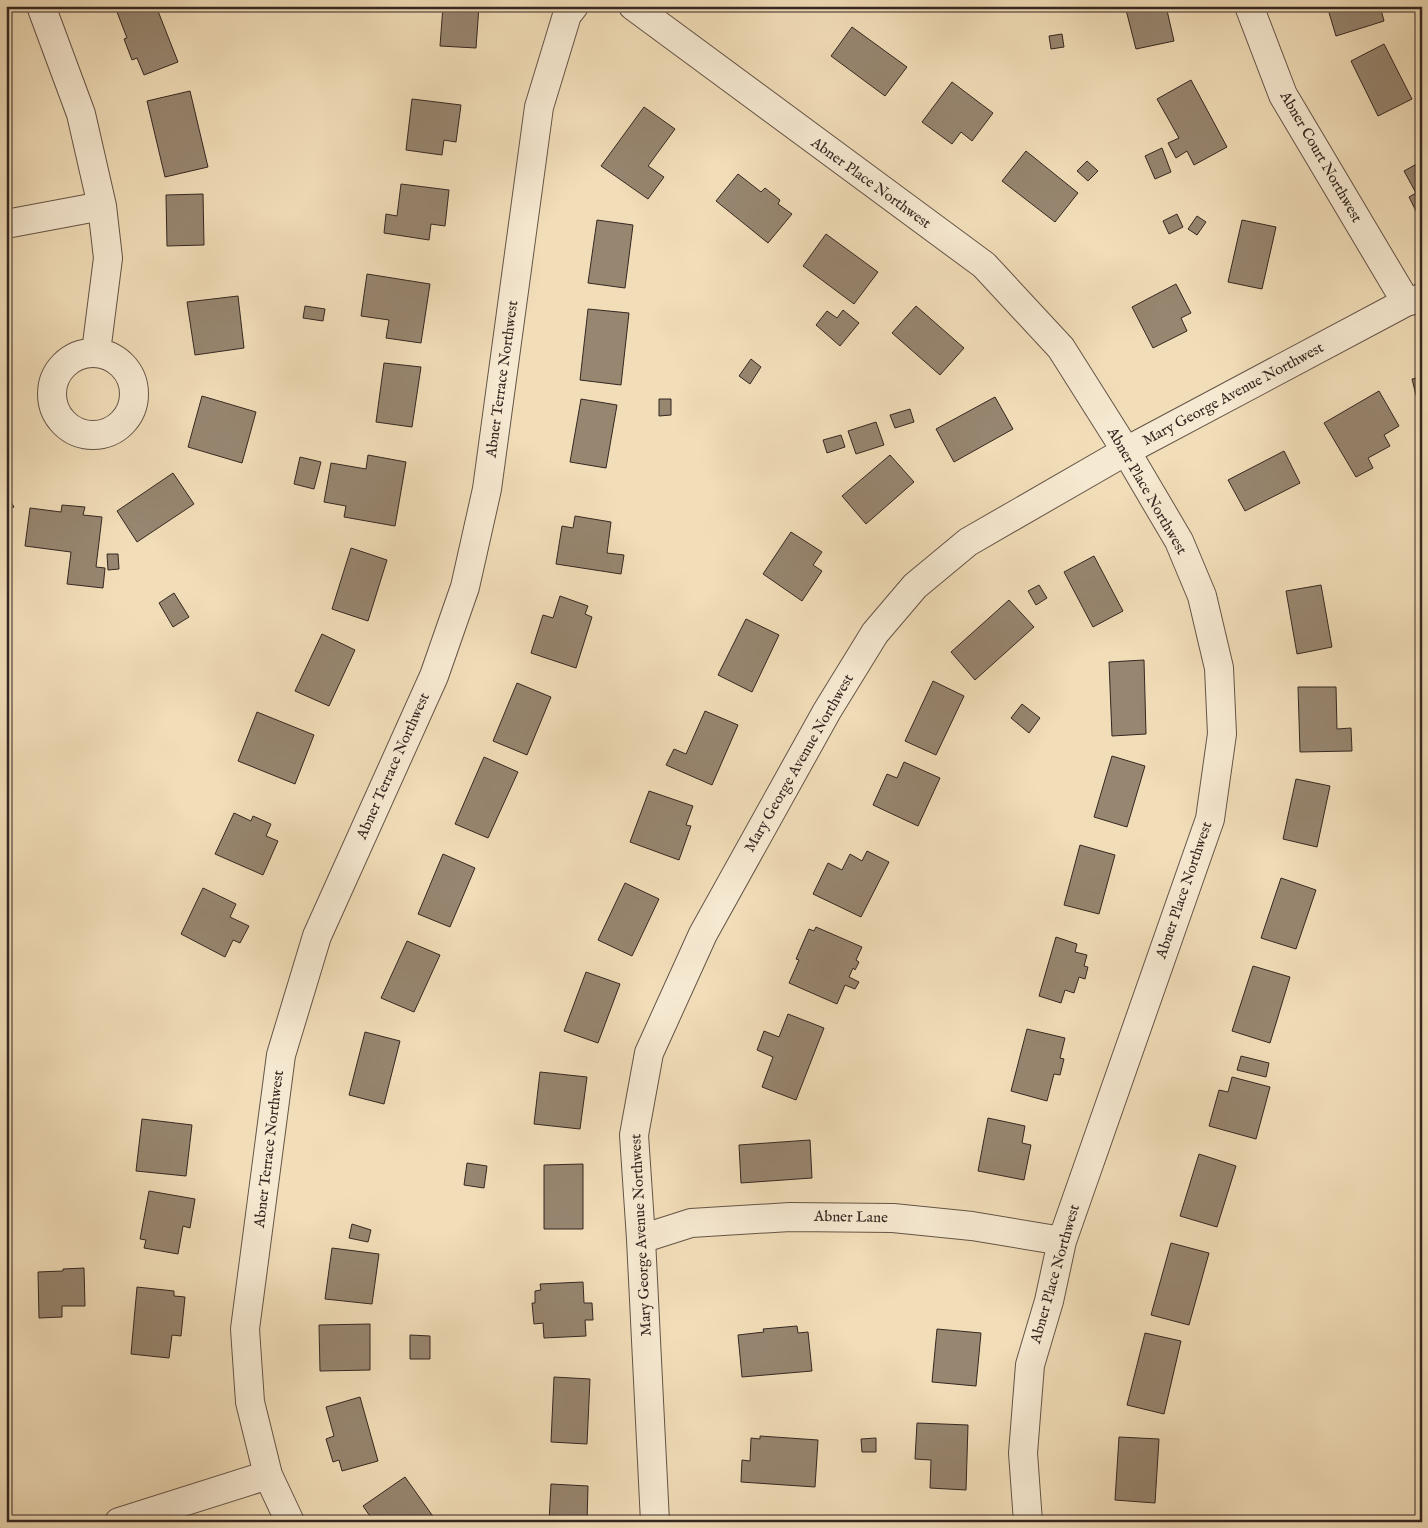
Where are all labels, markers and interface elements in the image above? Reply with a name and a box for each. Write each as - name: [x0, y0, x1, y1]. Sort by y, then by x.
- street label: Abner Court Northwest: [1275, 87, 1366, 226]
- street label: Abner Place Northwest: [806, 132, 935, 233]
- street label: Abner Terrace Northwest: [481, 299, 522, 460]
- street label: Mary George Avenue Northwest: [1139, 338, 1327, 450]
- street label: Abner Place Northwest: [1102, 423, 1191, 558]
- street label: Mary George Avenue Northwest: [740, 671, 858, 855]
- street label: Abner Terrace Northwest: [352, 690, 434, 843]
- street label: Abner Place Northwest: [1151, 819, 1216, 962]
- street label: Abner Terrace Northwest: [250, 1069, 288, 1230]
- street label: Mary George Avenue Northwest: [626, 1133, 656, 1337]
- street label: Abner Place Northwest: [1026, 1202, 1084, 1347]
- street label: Abner Lane: [813, 1207, 888, 1227]

